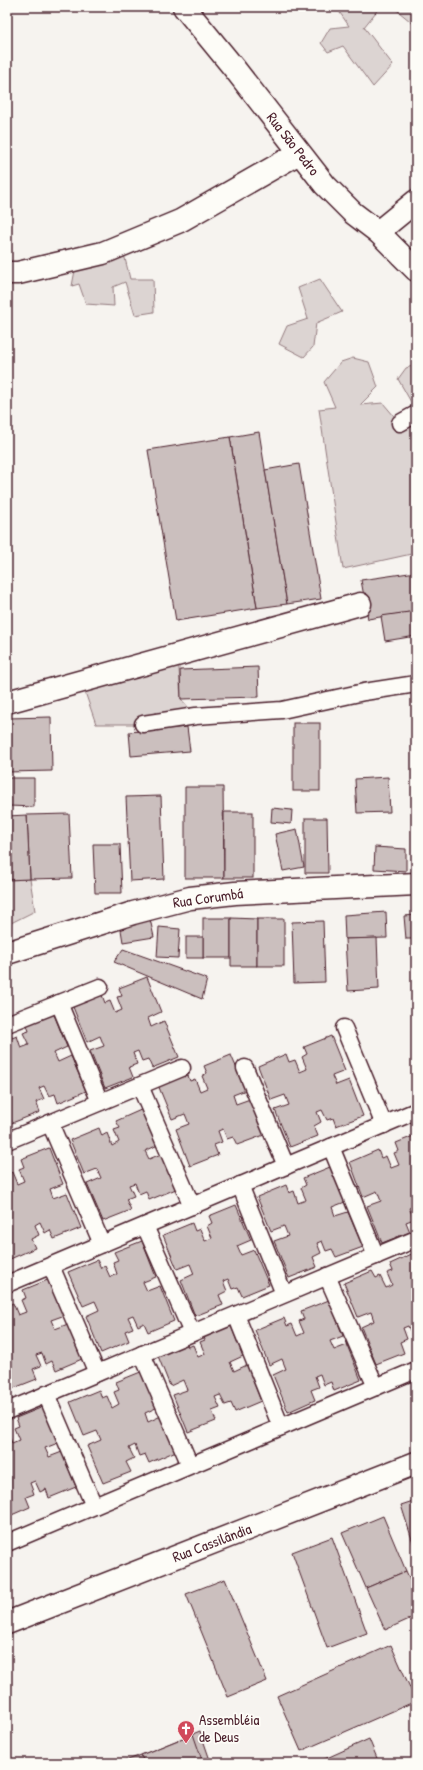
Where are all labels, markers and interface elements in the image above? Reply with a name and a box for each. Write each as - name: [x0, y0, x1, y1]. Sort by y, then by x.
- street label: Rua São Pedro: [262, 108, 325, 180]
- street label: Rua Corumbá: [172, 882, 244, 913]
- street label: Rua Cassilândia: [169, 1518, 254, 1567]
- place label: Assembléia de Deus: [199, 1709, 260, 1747]
- church icon: Assembléia de Deus: [176, 1719, 196, 1744]

